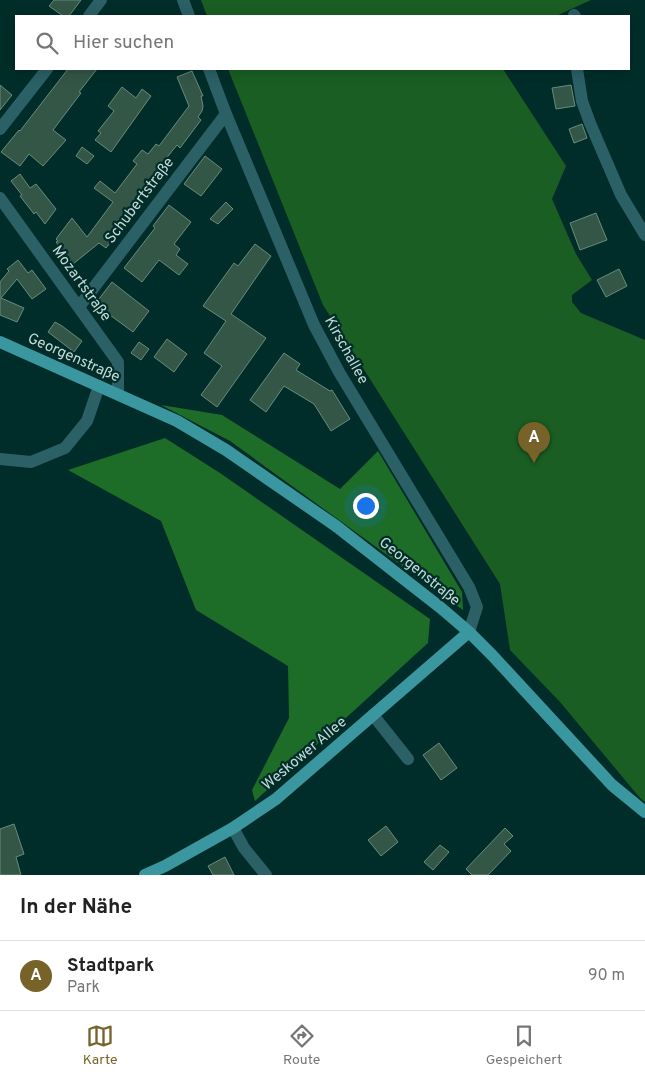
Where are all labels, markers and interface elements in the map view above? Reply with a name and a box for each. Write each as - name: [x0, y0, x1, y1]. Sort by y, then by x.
- search box: [15, 15, 630, 70]
- icon: search: [33, 29, 61, 57]
- text: Hier suchen: [73, 31, 174, 55]
- street label: Schubertstraße: [102, 154, 179, 248]
- street label: Mozartstraße: [47, 242, 115, 326]
- street label: Kirschallee: [319, 314, 372, 388]
- street label: Georgenstraße: [24, 330, 123, 387]
- pin: A: [518, 422, 550, 463]
- your location: [353, 493, 379, 519]
- street label: Georgenstraße: [375, 534, 464, 611]
- street label: Weskower Allee: [259, 713, 351, 795]
- text: In der Nähe: [20, 894, 132, 921]
- text: Stadtpark: [67, 954, 154, 978]
- text: A: [30, 966, 42, 986]
- text: 90 m: [588, 966, 625, 986]
- text: Park: [67, 978, 100, 998]
- tab: Karte: [83, 1022, 118, 1069]
- tab: Route: [283, 1022, 320, 1069]
- tab: Gespeichert: [486, 1022, 562, 1069]

